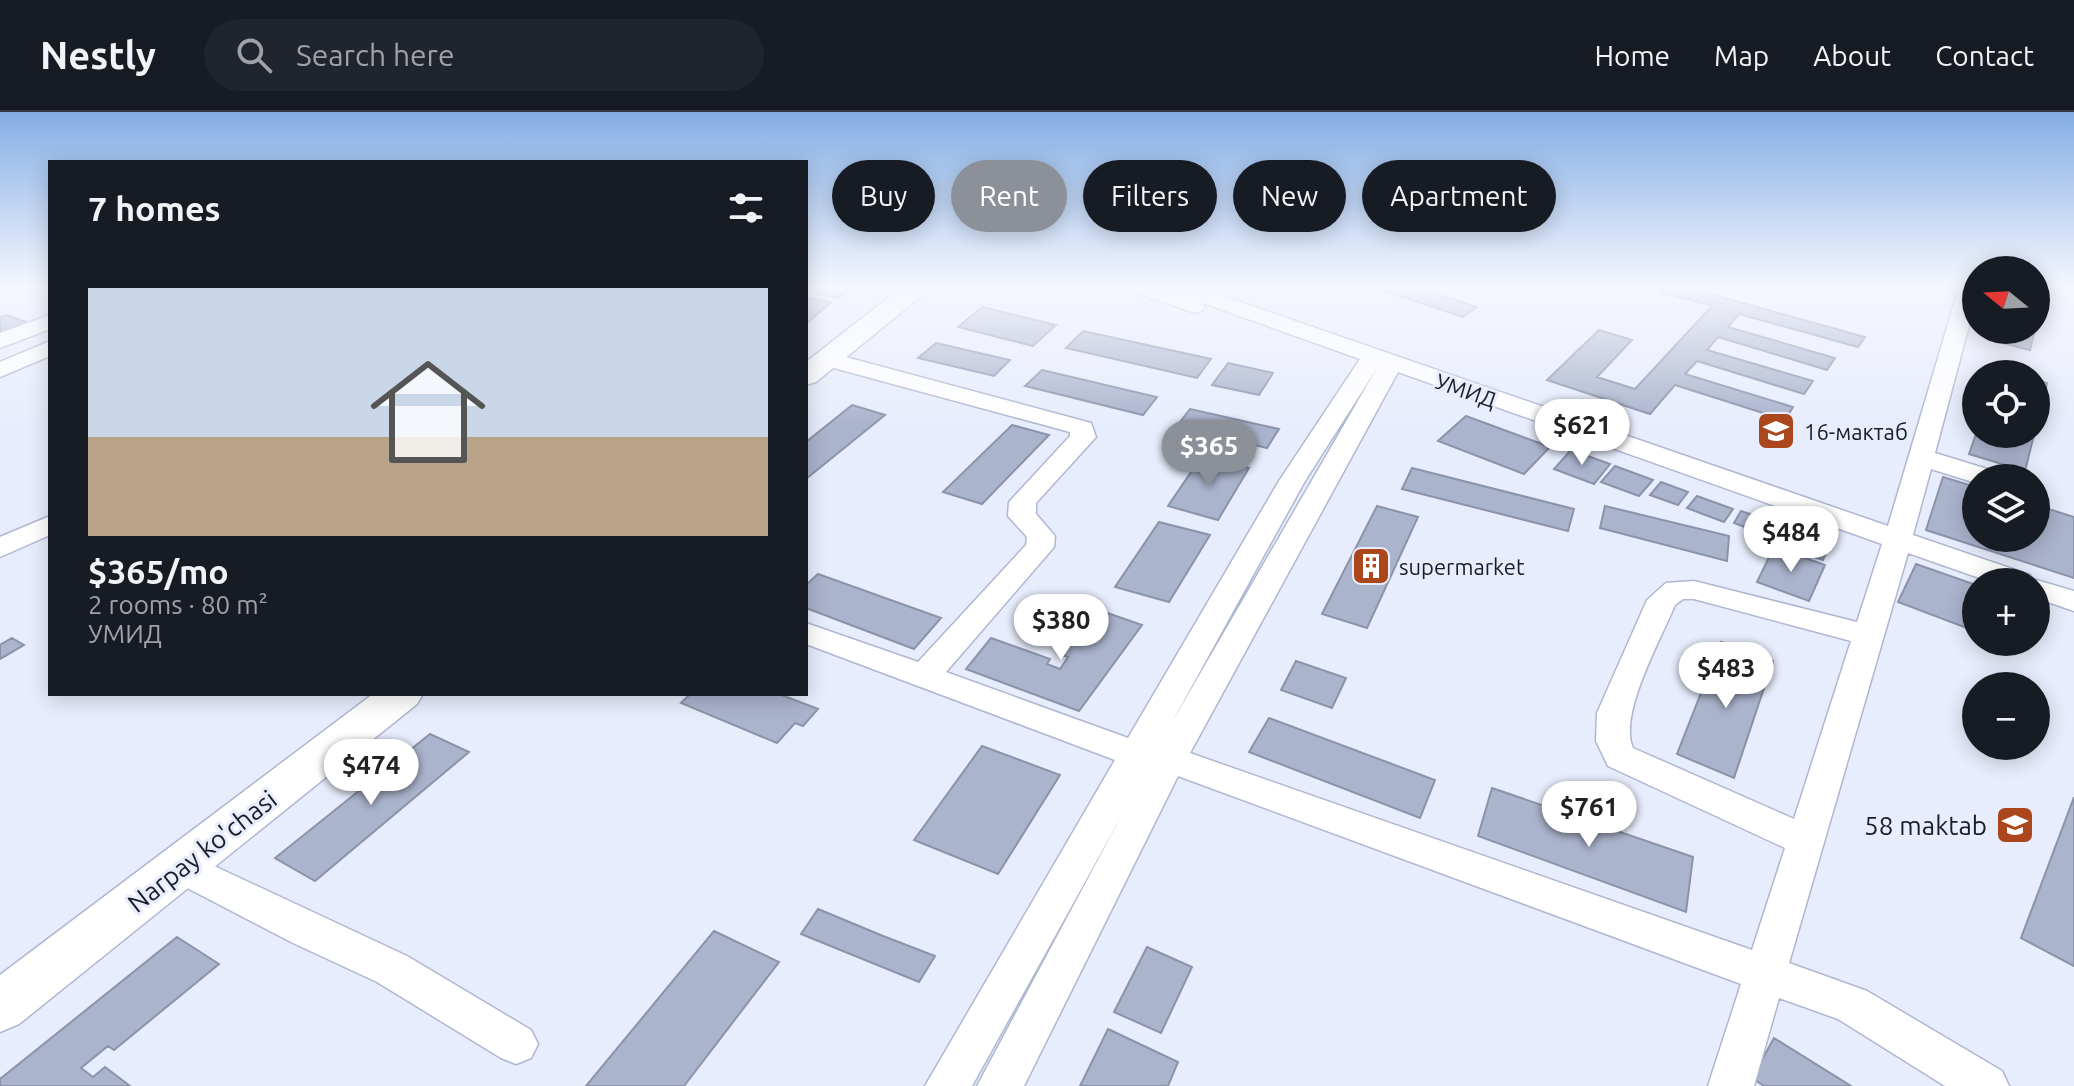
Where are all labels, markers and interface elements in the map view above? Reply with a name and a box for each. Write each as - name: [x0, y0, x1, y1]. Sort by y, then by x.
- search box: [204, 19, 764, 91]
- icon: search: [232, 33, 276, 77]
- text: Nestly: [40, 34, 156, 76]
- text: Search here: [296, 38, 455, 72]
- text: Home: [1595, 40, 1670, 71]
- text: Map: [1714, 40, 1769, 71]
- text: About: [1813, 40, 1891, 71]
- text: Contact: [1935, 40, 2034, 71]
- chip: Buy: [832, 160, 935, 232]
- chip: Rent: [951, 160, 1067, 232]
- chip: Filters: [1083, 160, 1217, 232]
- chip: New: [1233, 160, 1346, 232]
- chip: Apartment: [1362, 160, 1556, 232]
- icon: filters: [724, 186, 768, 230]
- text: 7 homes: [88, 189, 221, 227]
- north arrow: [1962, 256, 2050, 344]
- map controls: [1962, 256, 2050, 760]
- icon: home: [356, 340, 500, 484]
- button: locate: [1962, 360, 2050, 448]
- street label: УМИД: [1432, 368, 1500, 412]
- pin: $621: [1535, 399, 1629, 467]
- text: $621: [1553, 410, 1611, 439]
- school or university icon: 16-мактаб: [1755, 410, 1797, 452]
- place label: 16-мактаб: [1804, 419, 1908, 444]
- pin: $365: [1162, 420, 1256, 488]
- text: $365: [1180, 431, 1238, 460]
- button: layers: [1962, 464, 2050, 552]
- pin: $484: [1744, 506, 1838, 574]
- text: $484: [1762, 517, 1820, 546]
- building icon: supermarket: [1350, 545, 1392, 587]
- text: $365/mo: [88, 552, 229, 590]
- place label: supermarket: [1399, 554, 1525, 579]
- button: +: [1962, 568, 2050, 656]
- text: 2 rooms · 80 m²: [88, 590, 268, 619]
- pin: $380: [1014, 594, 1108, 662]
- text: $380: [1032, 605, 1090, 634]
- text: УМИД: [88, 619, 162, 648]
- pin: $483: [1679, 642, 1773, 710]
- text: $483: [1697, 653, 1755, 682]
- button: −: [1962, 672, 2050, 760]
- pin: $474: [324, 739, 418, 807]
- text: $474: [342, 750, 400, 779]
- pin: $761: [1542, 781, 1636, 849]
- street label: Narpay ko'chasi: [122, 784, 282, 918]
- text: $761: [1560, 792, 1618, 821]
- school or university icon: 58 maktab: [1994, 804, 2036, 846]
- place label: 58 maktab: [1864, 811, 1987, 840]

